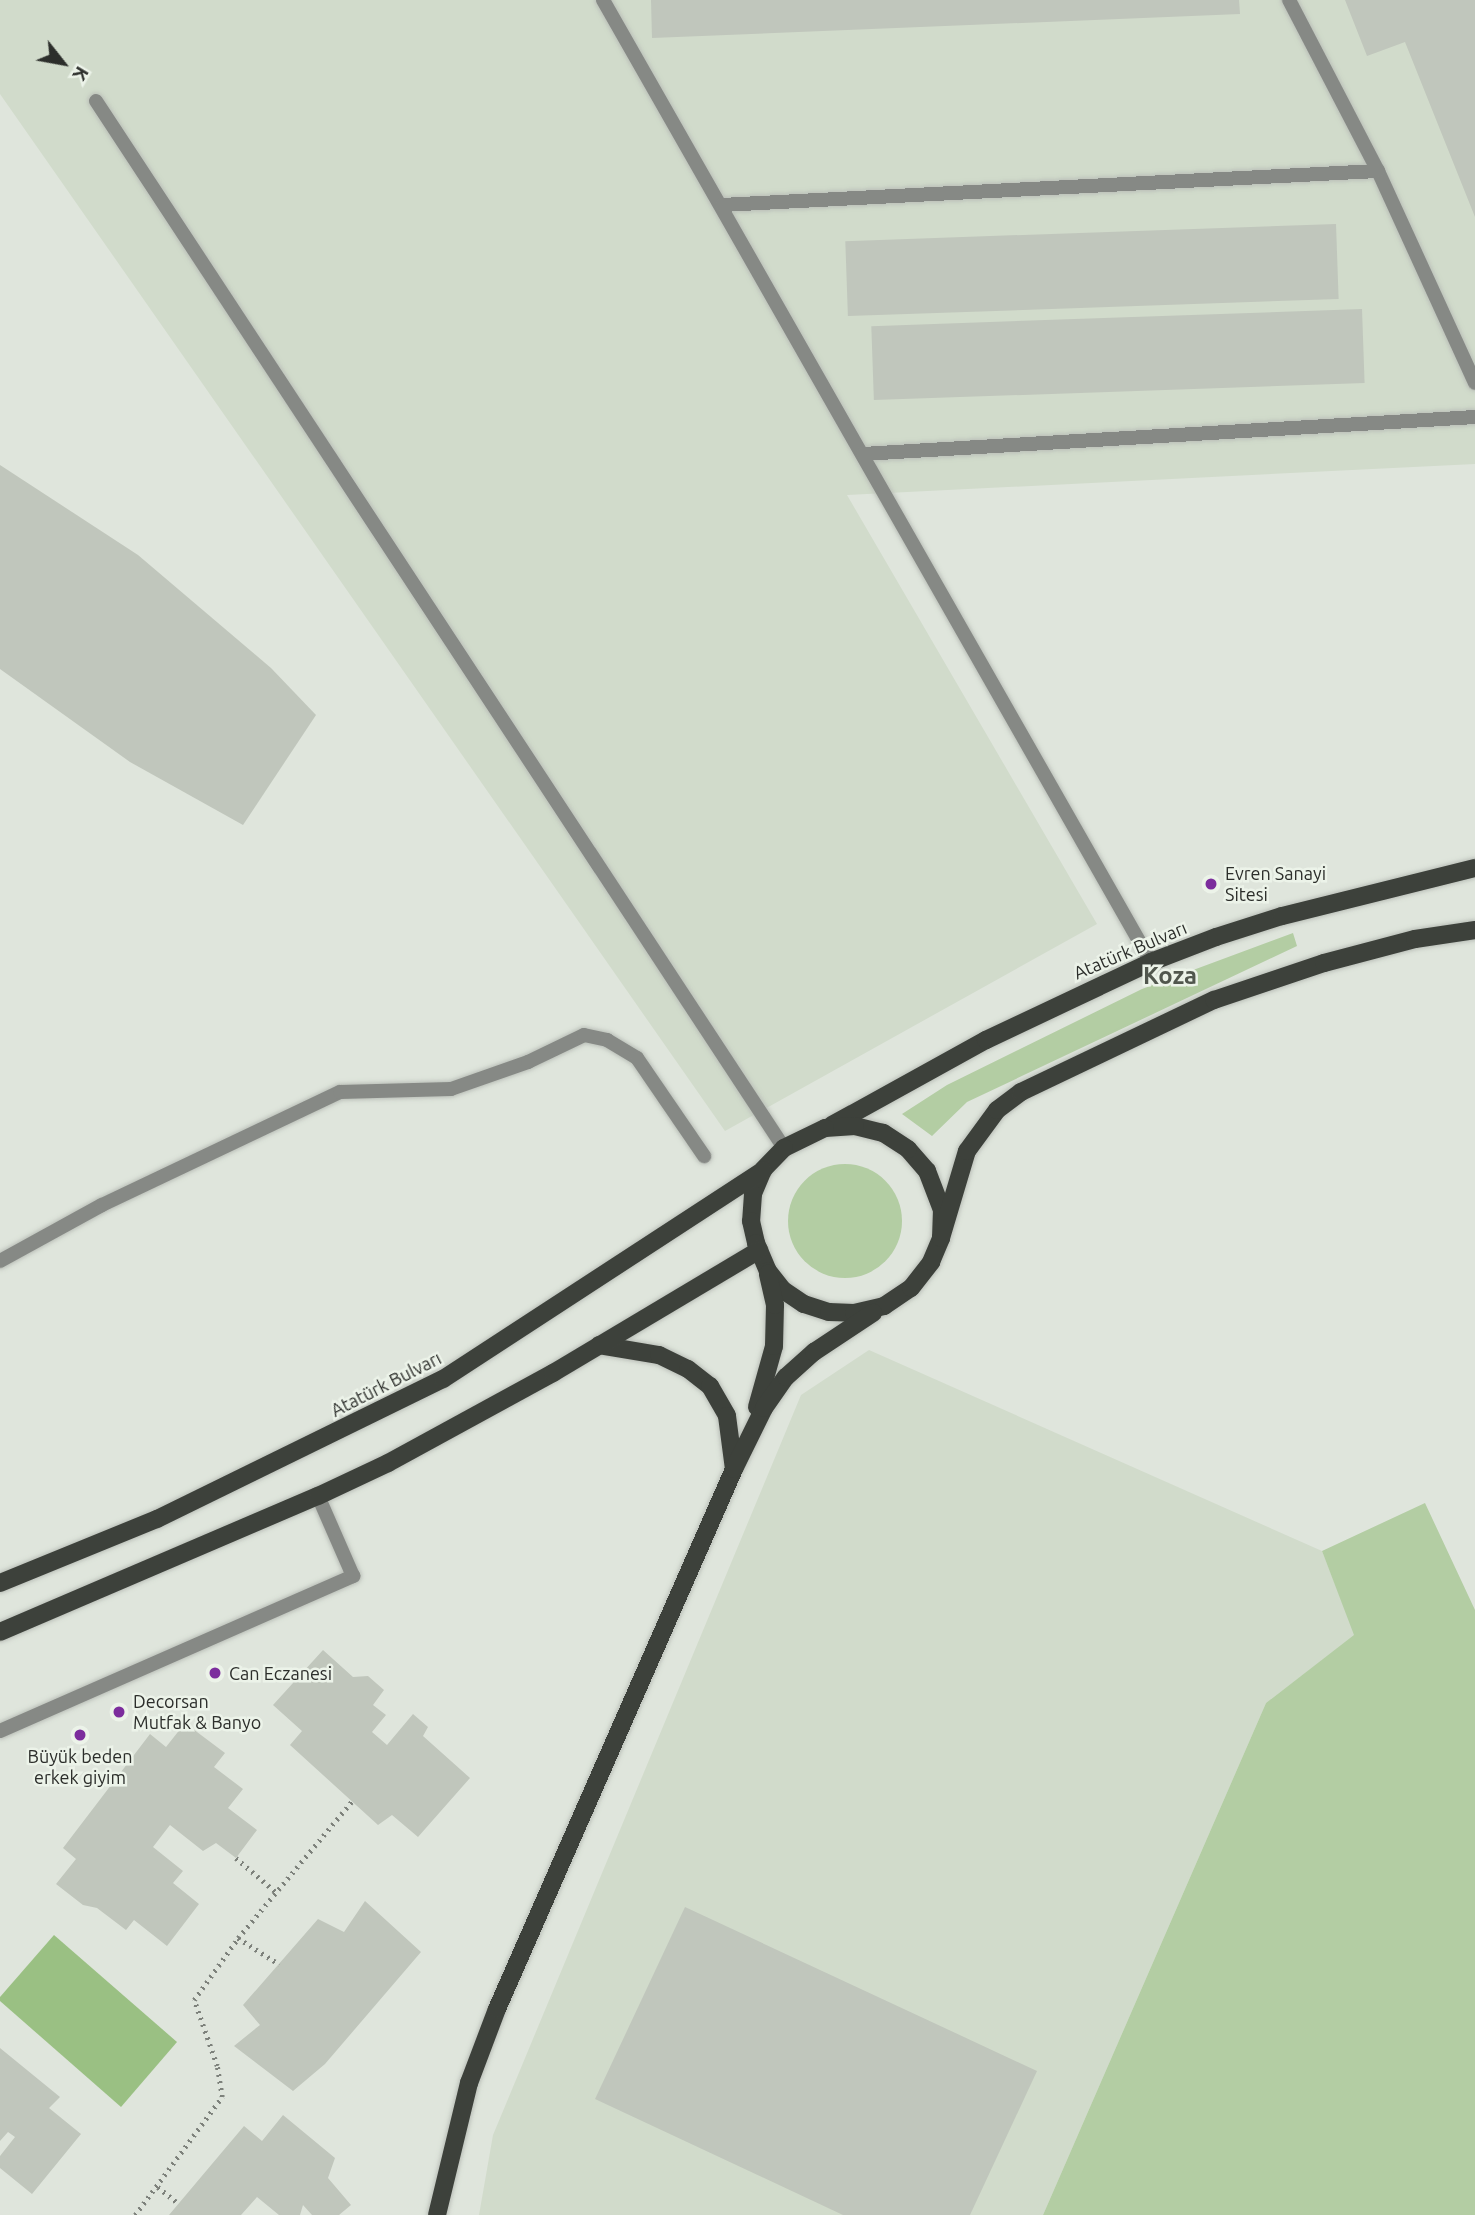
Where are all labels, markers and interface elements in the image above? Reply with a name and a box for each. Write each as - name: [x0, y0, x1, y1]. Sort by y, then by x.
- north arrow: [28, 28, 98, 98]
- text: K: [68, 63, 94, 85]
- place label: Evren Sanayi Sitesi: [1225, 863, 1326, 906]
- marker: Evren Sanayi Sitesi: [1203, 876, 1219, 892]
- street label: Atatürk Bulvarı: [1070, 916, 1190, 984]
- district label: Koza: [1143, 962, 1197, 990]
- street label: Atatürk Bulvarı: [327, 1347, 445, 1421]
- place label: Can Eczanesi: [229, 1662, 332, 1684]
- marker: Can Eczanesi: [207, 1665, 223, 1681]
- place label: Decorsan Mutfak & Banyo: [133, 1691, 261, 1734]
- marker: Decorsan Mutfak & Banyo: [111, 1704, 127, 1720]
- marker: Büyük beden erkek giyim: [72, 1727, 88, 1743]
- place label: Büyük beden erkek giyim: [27, 1746, 133, 1788]

